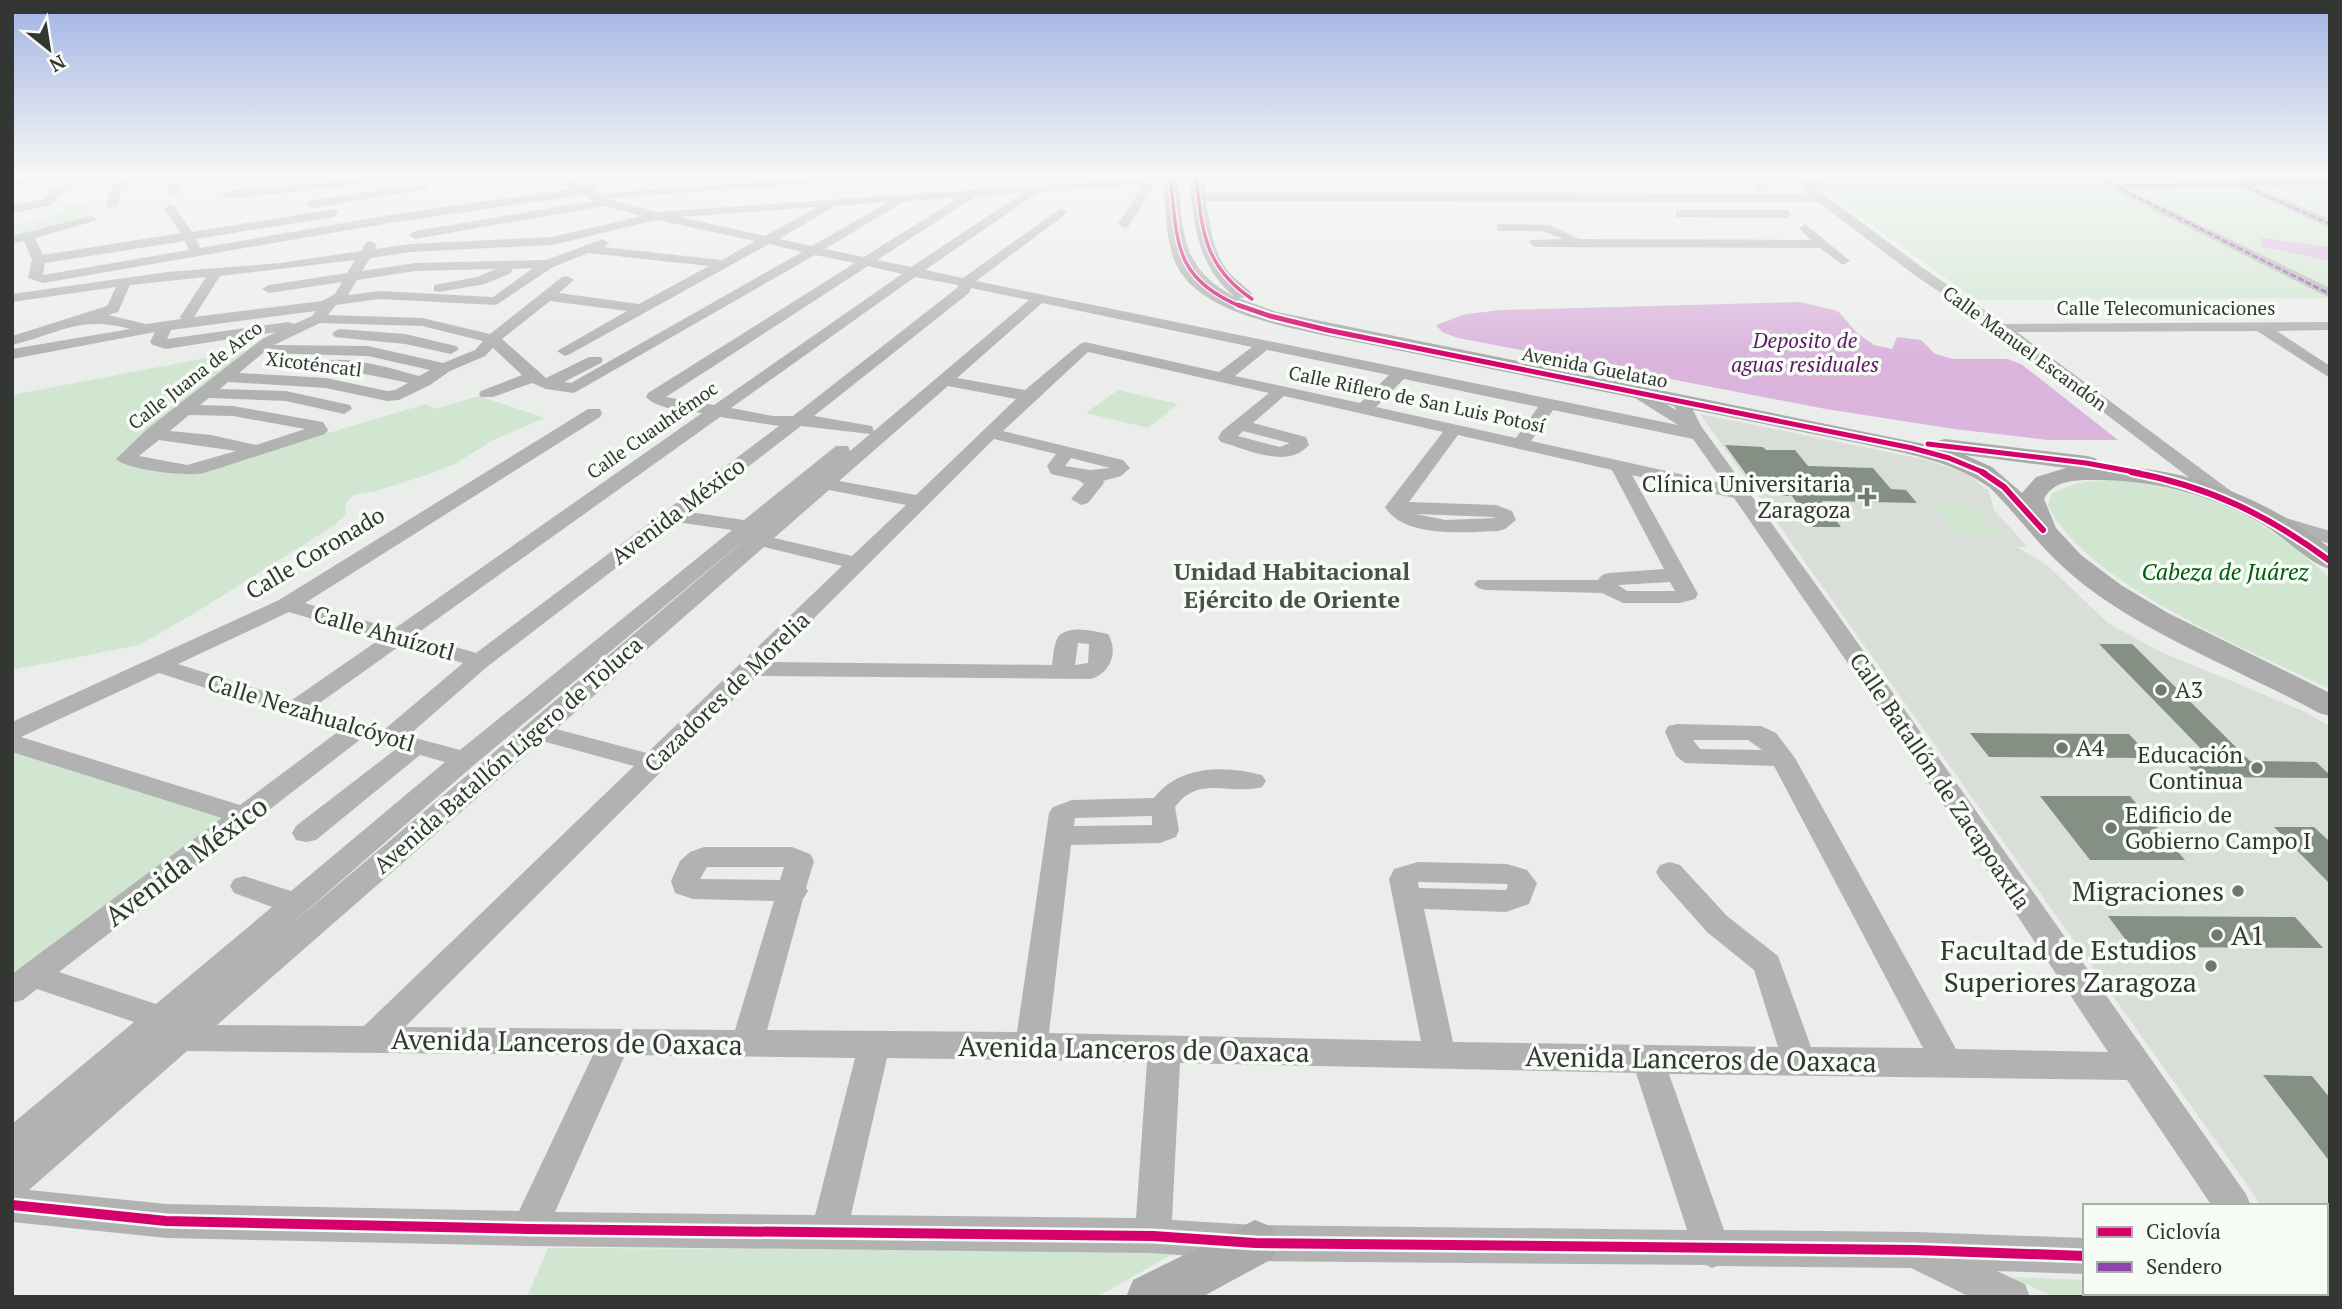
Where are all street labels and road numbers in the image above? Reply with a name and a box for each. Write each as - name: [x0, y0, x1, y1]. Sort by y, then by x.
- street label: Calle Manuel Escandón: [1938, 280, 2112, 416]
- street label: Calle Telecomunicaciones: [2057, 295, 2275, 320]
- street label: Calle Juana de Arco: [123, 314, 267, 435]
- street label: Avenida Guelatao: [1520, 340, 1670, 393]
- street label: Xicoténcatl: [265, 345, 363, 382]
- street label: Calle Riflero de San Luis Potosí: [1286, 359, 1548, 438]
- street label: Calle Cuauhtémoc: [581, 375, 722, 484]
- street label: Avenida México: [604, 450, 751, 571]
- street label: Calle Coronado: [240, 499, 390, 606]
- street label: Calle Ahuízotl: [310, 598, 458, 667]
- street label: Cazadores de Morelia: [637, 604, 817, 779]
- street label: Avenida Batallón Ligero de Toluca: [366, 629, 649, 880]
- street label: Calle Batallón de Zacapoaxtla: [1843, 646, 2038, 915]
- street label: Calle Nezahualcóyotl: [204, 666, 419, 759]
- street label: Avenida México: [97, 787, 275, 934]
- street label: Avenida Lanceros de Oaxaca: [391, 1020, 743, 1063]
- street label: Avenida Lanceros de Oaxaca: [958, 1027, 1310, 1070]
- street label: Avenida Lanceros de Oaxaca: [1525, 1037, 1877, 1080]

